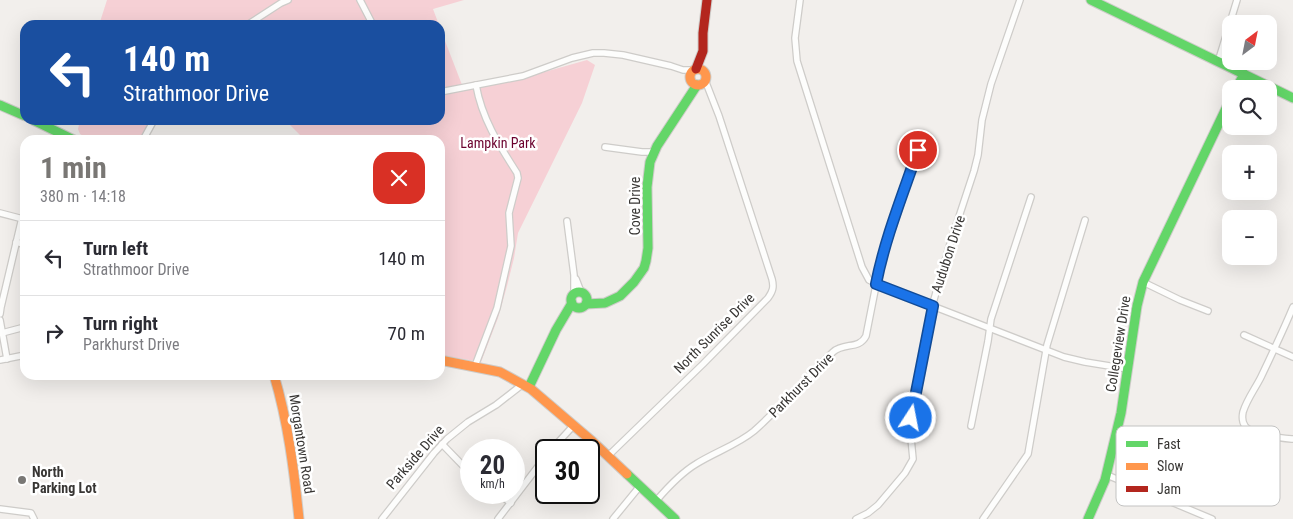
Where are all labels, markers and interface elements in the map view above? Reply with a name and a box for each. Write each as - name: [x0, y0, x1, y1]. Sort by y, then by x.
- north arrow: [1222, 15, 1278, 70]
- map controls: [1222, 15, 1277, 265]
- text: 140 m: [123, 39, 210, 80]
- icon: left: [40, 40, 105, 105]
- button: search: [1222, 80, 1277, 135]
- text: Strathmoor Drive: [123, 81, 269, 106]
- pin: [897, 129, 939, 171]
- park label: Lampkin Park: [460, 135, 536, 151]
- icon: arrive: [904, 136, 932, 164]
- button: +: [1222, 145, 1277, 200]
- text: 1 min: [40, 150, 107, 185]
- button: close: [373, 152, 425, 204]
- street label: Cove Drive: [627, 176, 643, 235]
- text: 380 m · 14:18: [40, 187, 126, 206]
- button: −: [1222, 210, 1277, 265]
- street label: Audubon Drive: [928, 213, 968, 295]
- text: Turn left: [83, 237, 148, 260]
- icon: left: [40, 244, 68, 272]
- text: 140 m: [378, 247, 425, 270]
- text: Strathmoor Drive: [83, 260, 189, 279]
- street label: North Sunrise Drive: [671, 289, 758, 376]
- street label: Collegeview Drive: [1102, 294, 1134, 393]
- text: Turn right: [83, 312, 158, 335]
- icon: right: [40, 319, 68, 347]
- text: 70 m: [388, 322, 425, 345]
- text: Parkhurst Drive: [83, 335, 180, 354]
- street label: Parkhurst Drive: [765, 349, 837, 421]
- position arrow: [884, 391, 936, 443]
- street label: Morgantown Road: [286, 393, 318, 495]
- street label: Parkside Drive: [383, 422, 447, 492]
- legend: [1116, 426, 1280, 506]
- text: Fast: [1157, 436, 1181, 452]
- speed limit sign: 30: [535, 439, 600, 504]
- text: 20: [480, 451, 505, 480]
- text: Slow: [1157, 458, 1184, 474]
- place label: North Parking Lot: [32, 464, 96, 496]
- marker: North Parking Lot: [16, 474, 28, 486]
- text: km/h: [480, 477, 505, 491]
- text: Jam: [1157, 481, 1181, 497]

